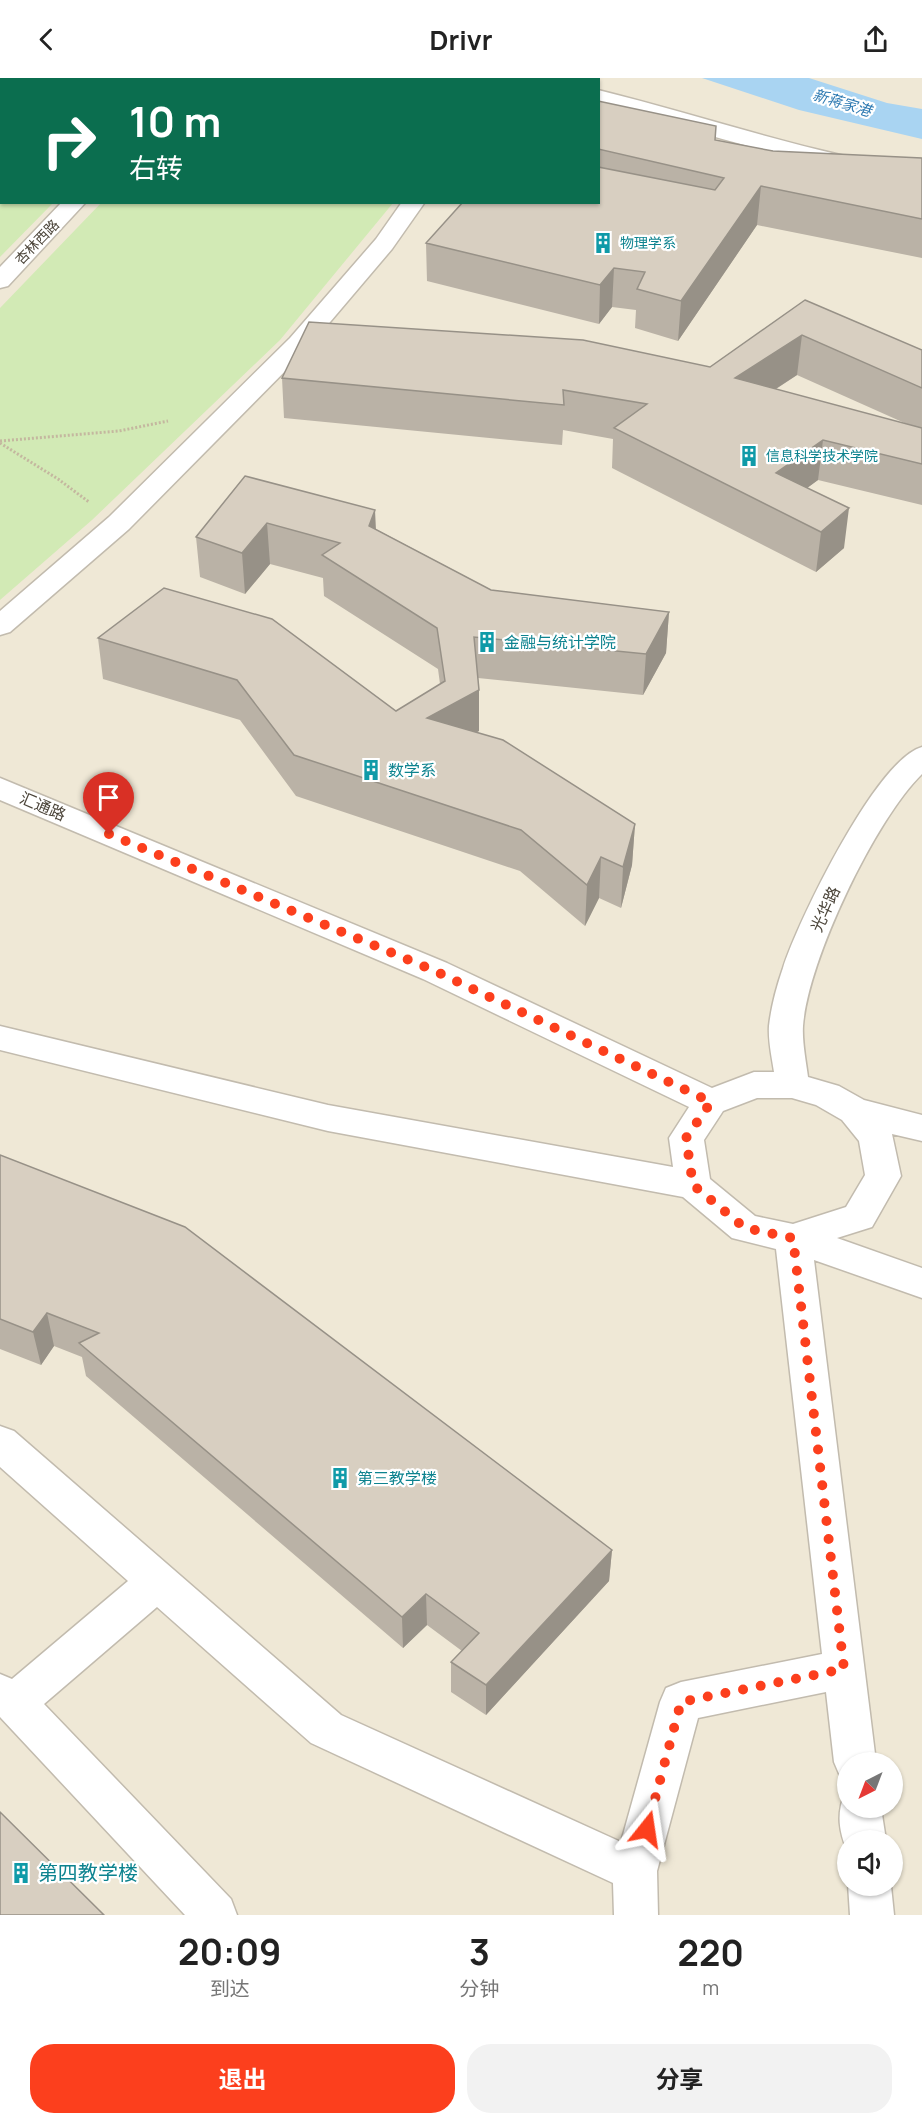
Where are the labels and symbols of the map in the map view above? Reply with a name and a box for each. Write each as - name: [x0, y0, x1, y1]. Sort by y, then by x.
- water label: 新蒋家港: [810, 84, 876, 122]
- street label: 杏林西路: [10, 215, 63, 268]
- building icon: 物理学系: [591, 231, 615, 255]
- place label: 物理学系: [620, 233, 676, 252]
- building icon: 信息科学技术学院: [737, 444, 761, 468]
- place label: 信息科学技术学院: [766, 446, 878, 465]
- building icon: 金融与统计学院: [475, 630, 499, 654]
- place label: 金融与统计学院: [504, 631, 616, 653]
- building icon: 数学系: [359, 758, 383, 782]
- place label: 数学系: [388, 759, 436, 781]
- pin: [83, 772, 134, 834]
- street label: 汇通路: [17, 786, 69, 826]
- street label: 光华路: [805, 883, 845, 935]
- building icon: 第三教学楼: [328, 1466, 352, 1490]
- place label: 第三教学楼: [357, 1467, 437, 1489]
- north arrow: [837, 1752, 903, 1818]
- position arrow: [615, 1797, 679, 1861]
- place label: 第四教学楼: [38, 1859, 138, 1886]
- building icon: 第四教学楼: [9, 1861, 33, 1885]

